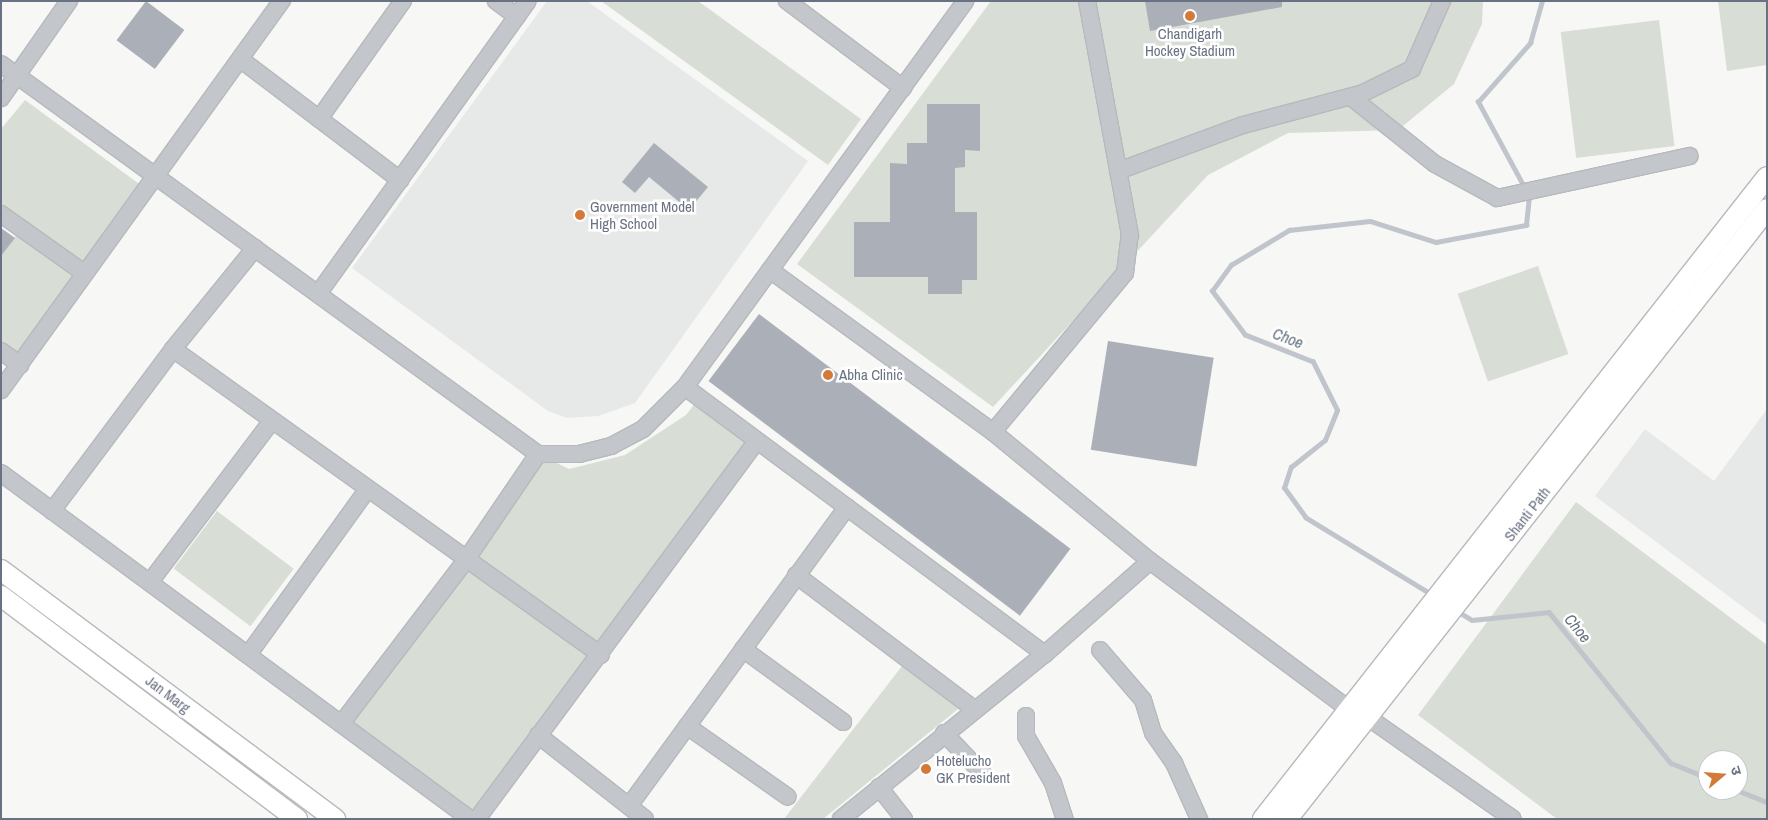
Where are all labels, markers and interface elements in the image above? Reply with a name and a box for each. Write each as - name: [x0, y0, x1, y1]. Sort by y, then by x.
- marker: Chandigarh Hockey Stadium: [1184, 10, 1196, 22]
- place label: Chandigarh Hockey Stadium: [1145, 24, 1235, 59]
- place label: Government Model High School: [590, 197, 695, 232]
- marker: Government Model High School: [574, 209, 586, 221]
- water label: Choe: [1270, 323, 1306, 353]
- place label: Abha Clinic: [839, 366, 903, 384]
- marker: Abha Clinic: [821, 368, 835, 382]
- street label: Shanti Path: [1500, 483, 1554, 545]
- water label: Choe: [1561, 610, 1595, 646]
- street label: Jan Marg: [142, 671, 194, 717]
- north arrow: [1698, 750, 1748, 800]
- place label: Hotelucho GK President: [936, 751, 1010, 786]
- marker: Hotelucho GK President: [920, 763, 932, 775]
- text: उ: [1726, 764, 1746, 777]

